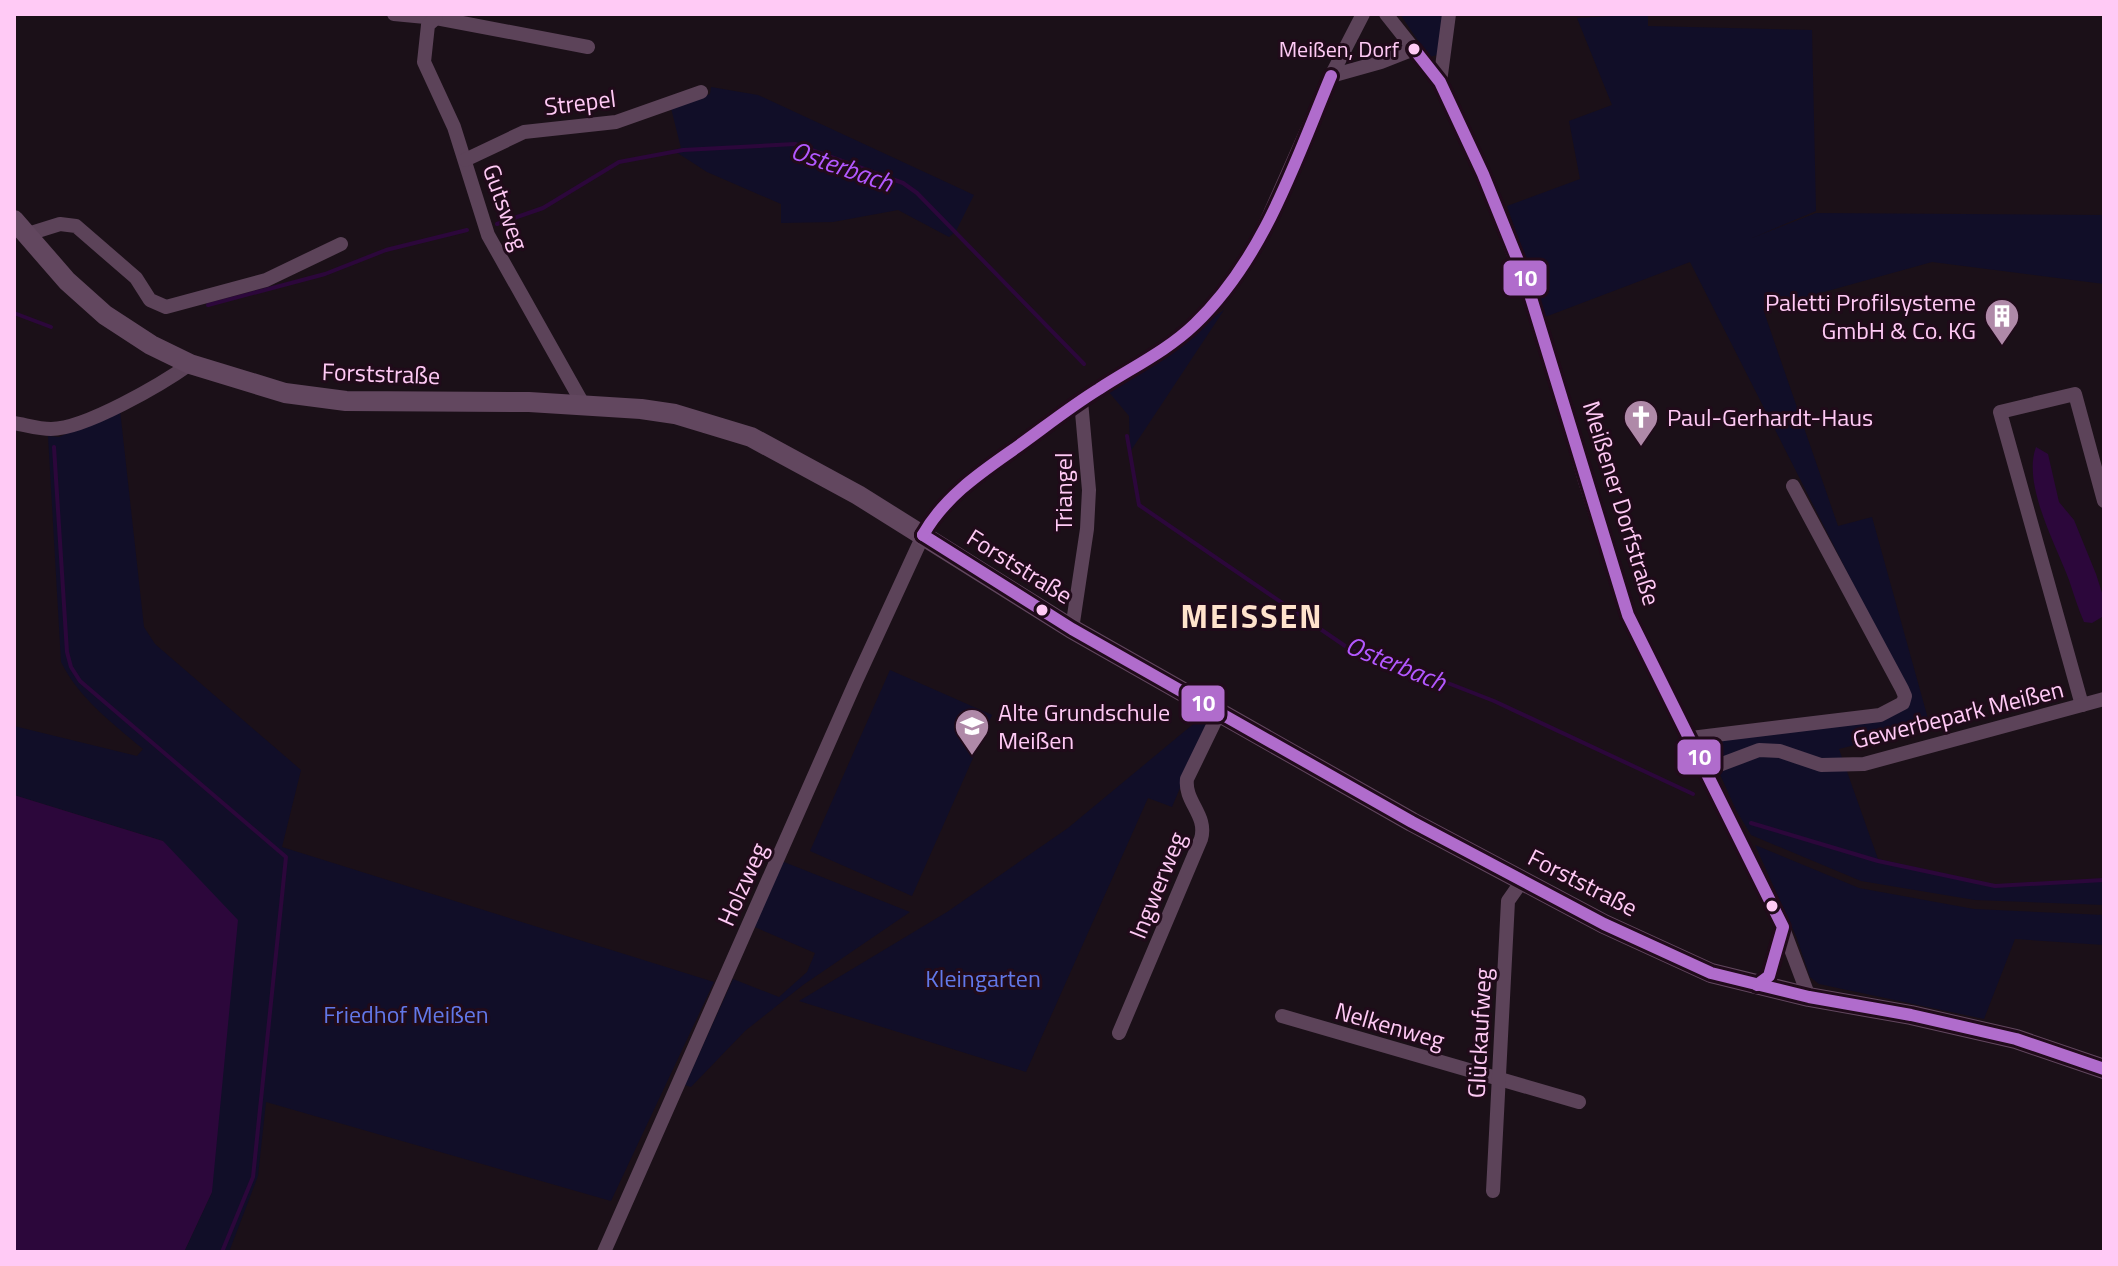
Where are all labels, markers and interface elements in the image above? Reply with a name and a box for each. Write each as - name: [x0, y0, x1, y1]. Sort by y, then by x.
- place label: Meißen, Dorf: [1279, 32, 1400, 66]
- marker: Meißen, Dorf: [1406, 41, 1422, 57]
- street label: Strepel: [542, 80, 618, 124]
- water label: Osterbach: [786, 130, 899, 202]
- street label: Gutsweg: [474, 159, 538, 255]
- line badge: 10: [1502, 259, 1548, 297]
- text: 10: [1513, 261, 1537, 295]
- place label: Paletti Profilsysteme GmbH & Co. KG: [1765, 284, 1976, 348]
- building icon: Paletti Profilsysteme GmbH & Co. KG: [1983, 297, 2021, 347]
- street label: Forststraße: [321, 353, 441, 393]
- street label: Meißener Dorfstraße: [1574, 396, 1670, 610]
- church icon: Paul-Gerhardt-Haus: [1622, 398, 1660, 448]
- place label: Paul-Gerhardt-Haus: [1667, 399, 1873, 435]
- street label: Triangel: [1045, 452, 1081, 532]
- street label: Forststraße: [960, 519, 1080, 613]
- district label: MEISSEN: [1180, 592, 1324, 640]
- unlabelled marker: [1034, 602, 1050, 618]
- water label: Osterbach: [1340, 625, 1453, 701]
- street label: Gewerbepark Meißen: [1849, 670, 2067, 758]
- line badge: 10: [1180, 684, 1226, 723]
- text: 10: [1191, 686, 1215, 720]
- place label: Alte Grundschule Meißen: [998, 694, 1170, 758]
- school or university icon: Alte Grundschule Meißen: [953, 707, 991, 757]
- line badge: 10: [1676, 738, 1722, 776]
- text: 10: [1687, 740, 1711, 774]
- street label: Ingwerweg: [1119, 826, 1195, 944]
- street label: Holzweg: [708, 837, 776, 931]
- street label: Forststraße: [1522, 839, 1644, 925]
- unlabelled marker: [1764, 898, 1780, 914]
- park label: Kleingarten: [925, 960, 1041, 996]
- street label: Glückaufweg: [1458, 967, 1500, 1099]
- street label: Nelkenweg: [1331, 992, 1449, 1058]
- park label: Friedhof Meißen: [323, 996, 489, 1032]

